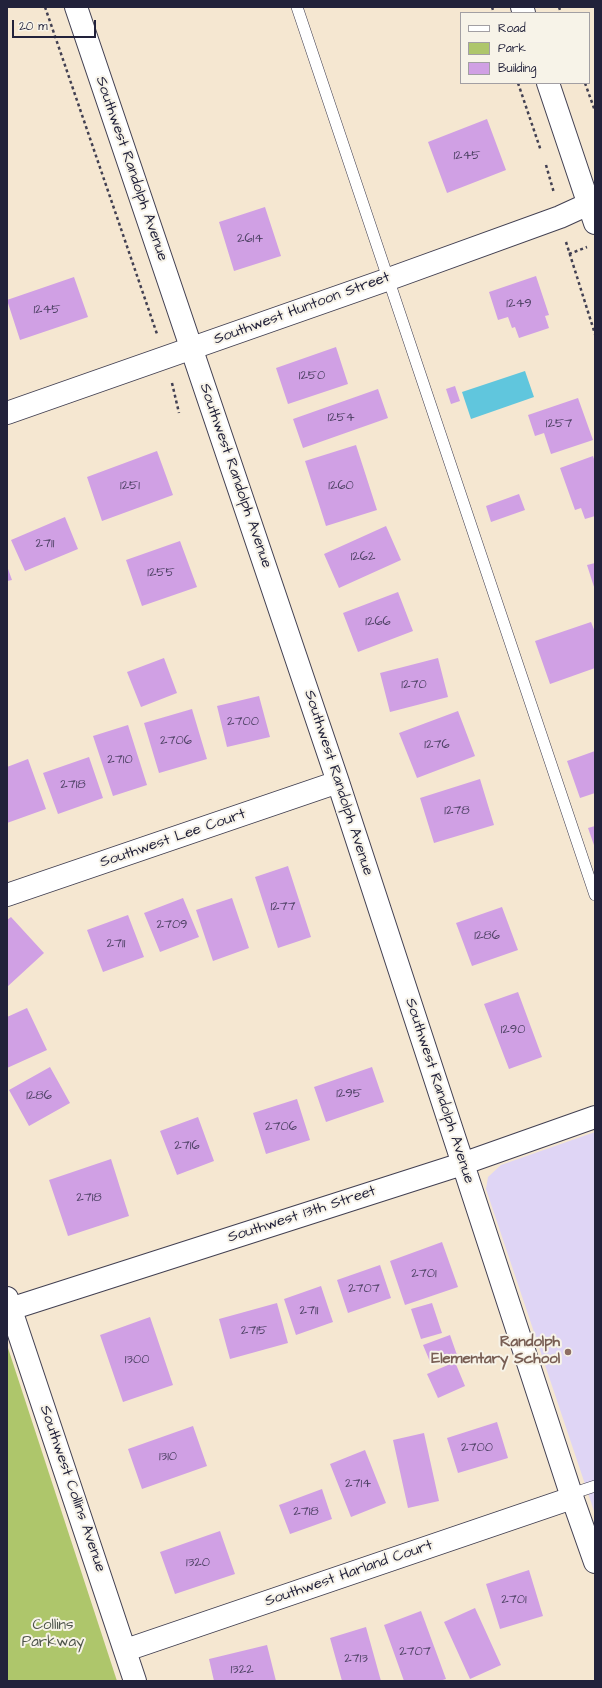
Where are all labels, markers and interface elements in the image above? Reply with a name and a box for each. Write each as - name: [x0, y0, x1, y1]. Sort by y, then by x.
- scale bar: [14, 12, 98, 38]
- legend: [460, 12, 590, 84]
- text: 20 m: [19, 18, 48, 35]
- text: Road: [498, 20, 526, 37]
- text: Park: [498, 40, 526, 57]
- text: Building: [498, 60, 536, 77]
- street label: Southwest Randolph Avenue: [91, 74, 171, 264]
- house number: 1245: [453, 148, 481, 164]
- house number: 2614: [237, 231, 263, 247]
- street label: Southwest Huntoon Street: [212, 269, 392, 349]
- house number: 1249: [506, 296, 532, 312]
- house number: 1245: [33, 302, 61, 318]
- house number: 1250: [299, 368, 325, 384]
- street label: Southwest Randolph Avenue: [195, 381, 275, 571]
- house number: 1254: [327, 410, 355, 426]
- house number: 1257: [546, 416, 572, 432]
- house number: 1251: [120, 478, 140, 494]
- house number: 1260: [328, 478, 354, 494]
- house number: 2711: [36, 536, 54, 552]
- house number: 1262: [351, 549, 375, 565]
- house number: 1255: [147, 565, 175, 581]
- house number: 1266: [365, 614, 391, 630]
- house number: 1270: [401, 677, 427, 693]
- street label: Southwest Randolph Avenue: [299, 688, 377, 878]
- house number: 2700: [227, 714, 259, 730]
- house number: 2706: [160, 733, 192, 749]
- house number: 1276: [424, 737, 450, 753]
- house number: 2710: [107, 752, 133, 768]
- house number: 2718: [60, 777, 86, 793]
- house number: 1278: [444, 803, 470, 819]
- street label: Southwest Lee Court: [98, 806, 248, 872]
- house number: 1277: [270, 899, 296, 915]
- house number: 2709: [156, 917, 188, 933]
- house number: 1286: [474, 928, 500, 944]
- house number: 2711: [107, 936, 125, 952]
- street label: Southwest Randolph Avenue: [400, 996, 478, 1186]
- house number: 1290: [501, 1022, 525, 1038]
- house number: 1295: [336, 1086, 362, 1102]
- house number: 1286: [26, 1088, 52, 1104]
- house number: 2706: [265, 1119, 297, 1135]
- house number: 2716: [174, 1138, 200, 1154]
- street label: Southwest 13th Street: [226, 1183, 378, 1247]
- house number: 2718: [76, 1190, 102, 1206]
- house number: 2701: [411, 1266, 437, 1282]
- house number: 2707: [348, 1281, 380, 1297]
- house number: 2711: [300, 1303, 318, 1319]
- house number: 2715: [241, 1323, 267, 1339]
- place label: Randolph Elementary School: [431, 1334, 560, 1369]
- marker: Randolph Elementary School: [563, 1347, 573, 1357]
- house number: 1300: [125, 1352, 149, 1368]
- street label: Southwest Collins Avenue: [35, 1403, 109, 1575]
- house number: 2700: [461, 1440, 493, 1456]
- house number: 1310: [159, 1449, 177, 1465]
- house number: 2714: [345, 1476, 371, 1492]
- house number: 2718: [293, 1504, 319, 1520]
- street label: Southwest Harland Court: [263, 1537, 435, 1611]
- house number: 1320: [186, 1555, 210, 1571]
- house number: 2701: [501, 1592, 527, 1608]
- park label: Collins Parkway: [22, 1617, 84, 1652]
- house number: 2707: [399, 1644, 431, 1660]
- house number: 2713: [344, 1651, 368, 1667]
- house number: 1322: [230, 1662, 254, 1678]

